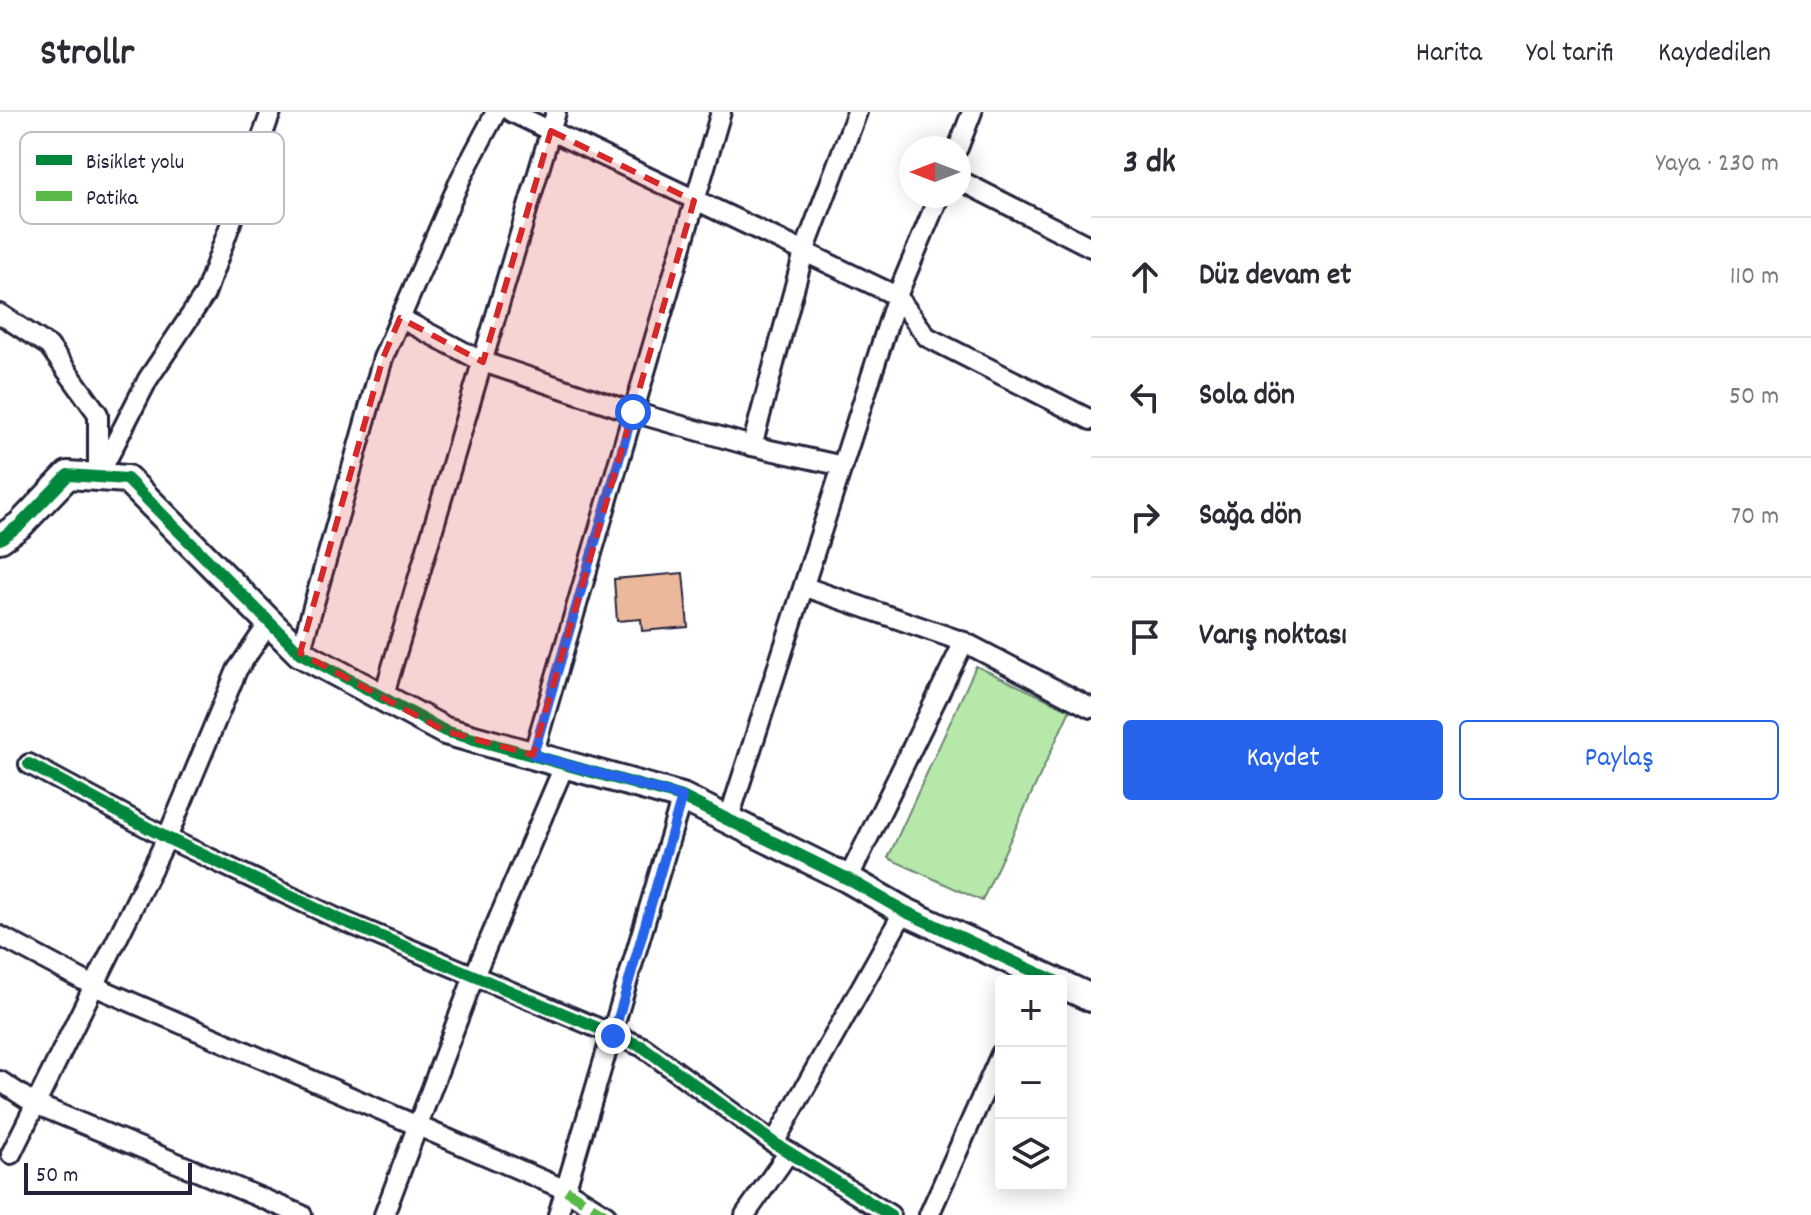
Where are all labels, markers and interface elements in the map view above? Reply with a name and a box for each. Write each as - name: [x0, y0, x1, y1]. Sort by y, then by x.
- text: Strollr: [40, 28, 134, 83]
- text: Harita: [1416, 35, 1482, 75]
- text: Yol tarifi: [1526, 35, 1614, 75]
- text: Kaydedilen: [1658, 35, 1771, 75]
- legend: [20, 132, 284, 224]
- north arrow: [899, 136, 971, 208]
- text: 3 dk: [1123, 140, 1176, 189]
- text: Yaya · 230 m: [1656, 146, 1779, 183]
- text: Bisiklet yolu: [86, 148, 184, 179]
- text: Patika: [86, 184, 138, 215]
- icon: ahead: [1123, 255, 1167, 299]
- text: Düz devam et: [1199, 256, 1351, 299]
- text: 110 m: [1730, 259, 1779, 296]
- icon: left: [1123, 375, 1167, 419]
- text: Sola dön: [1199, 376, 1295, 419]
- text: 50 m: [1729, 379, 1779, 416]
- route start: [615, 394, 651, 430]
- icon: right: [1123, 495, 1167, 539]
- text: Sağa dön: [1199, 496, 1302, 539]
- text: 70 m: [1731, 499, 1779, 536]
- icon: arrive: [1123, 615, 1167, 659]
- text: Varış noktası: [1199, 616, 1347, 659]
- button: Kaydet: [1123, 720, 1443, 800]
- button: Paylaş: [1459, 720, 1779, 800]
- map controls: [995, 975, 1067, 1191]
- button: +: [995, 975, 1067, 1047]
- route end: [595, 1018, 631, 1054]
- button: −: [995, 1047, 1067, 1119]
- button: layers: [995, 1119, 1067, 1191]
- scale bar: [24, 1159, 192, 1195]
- text: 50 m: [36, 1161, 78, 1192]

